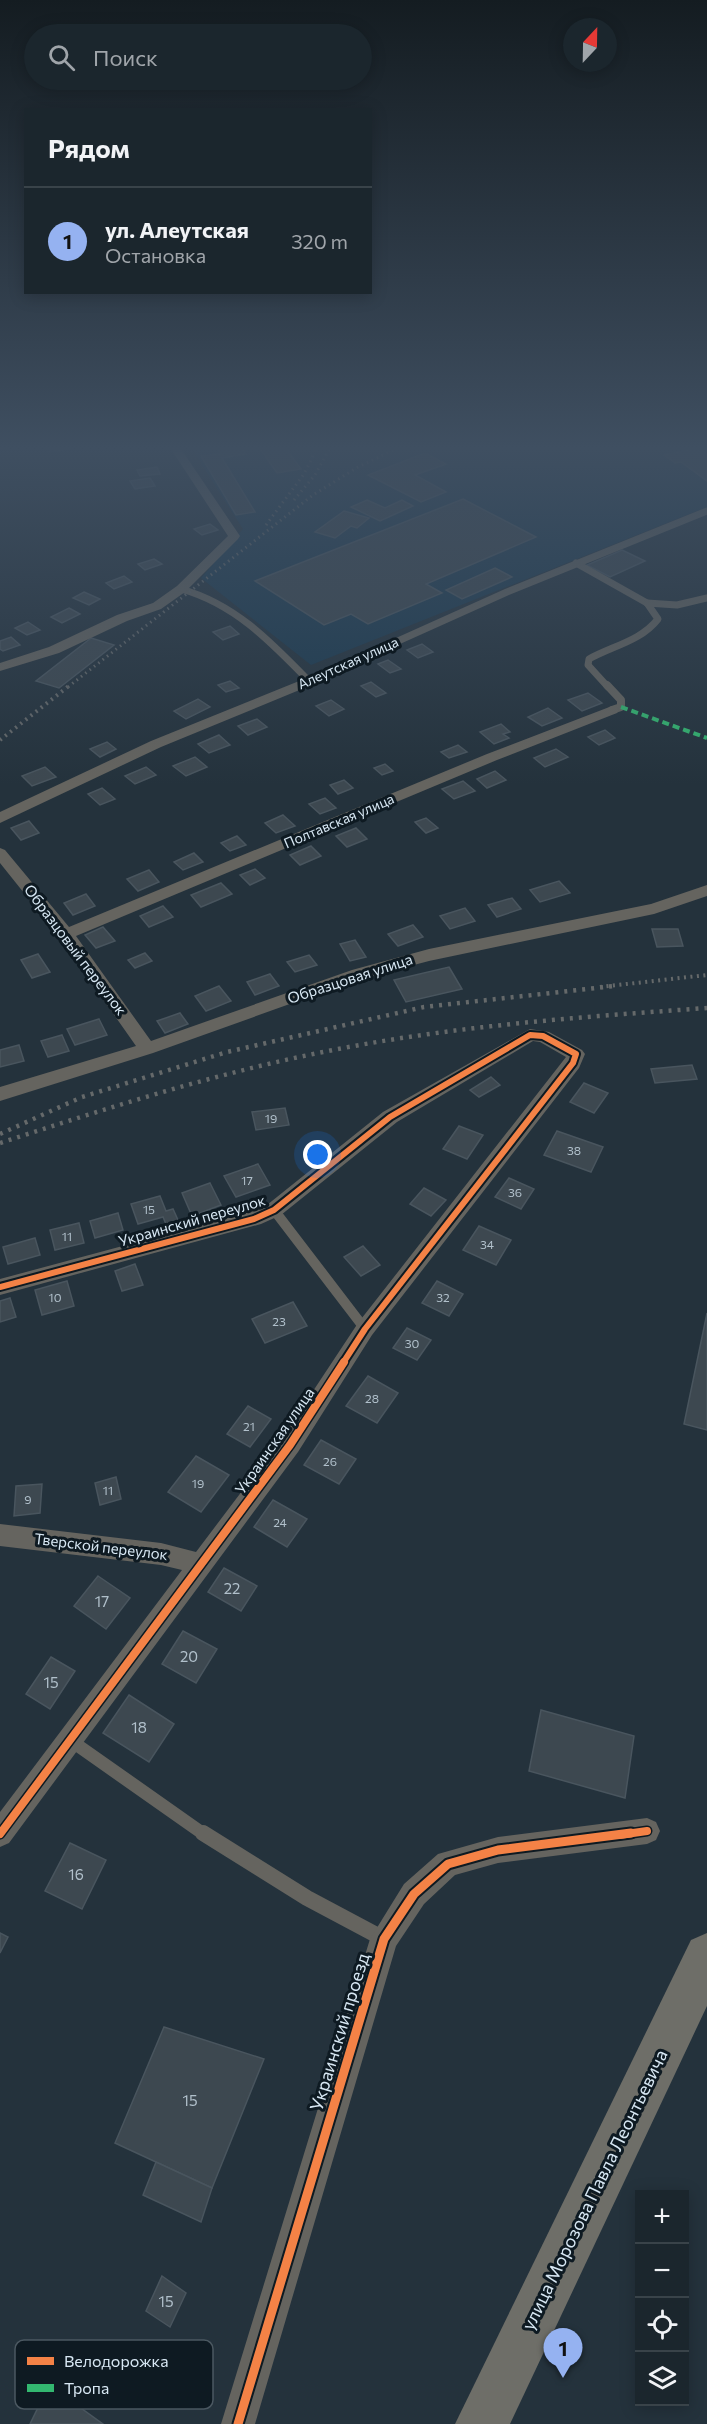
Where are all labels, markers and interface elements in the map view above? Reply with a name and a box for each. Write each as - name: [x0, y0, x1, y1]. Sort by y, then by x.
- north arrow: [563, 18, 617, 72]
- search box: [24, 24, 372, 90]
- icon: search: [45, 41, 78, 74]
- text: Поиск: [93, 44, 158, 71]
- text: Рядом: [48, 132, 130, 163]
- text: ул. Алеутская: [105, 216, 249, 243]
- text: 1: [63, 229, 72, 253]
- text: 320 m: [291, 229, 348, 253]
- text: Остановка: [105, 243, 206, 267]
- street label: Алеутская улица: [295, 633, 401, 692]
- street label: Полтавская улица: [281, 790, 396, 851]
- street label: Образцовый переулок: [21, 880, 131, 1018]
- street label: Образцовая улица: [285, 949, 414, 1007]
- house number: 19: [265, 1111, 277, 1125]
- your location: [303, 1140, 332, 1169]
- house number: 38: [567, 1143, 581, 1157]
- house number: 17: [241, 1173, 253, 1187]
- house number: 36: [508, 1185, 522, 1199]
- street label: Украинский переулок: [116, 1190, 267, 1250]
- house number: 15: [143, 1202, 155, 1216]
- house number: 11: [62, 1229, 72, 1243]
- house number: 34: [480, 1237, 494, 1251]
- house number: 10: [49, 1290, 62, 1304]
- house number: 32: [436, 1290, 450, 1304]
- house number: 23: [272, 1314, 286, 1328]
- house number: 30: [405, 1336, 420, 1350]
- street label: Украинская улица: [231, 1384, 318, 1497]
- house number: 28: [365, 1391, 379, 1405]
- house number: 21: [243, 1419, 255, 1433]
- house number: 26: [323, 1454, 337, 1468]
- house number: 19: [192, 1476, 204, 1490]
- house number: 11: [103, 1483, 113, 1497]
- house number: 9: [24, 1492, 32, 1506]
- house number: 24: [273, 1515, 287, 1529]
- street label: Тверской переулок: [33, 1529, 169, 1563]
- house number: 22: [224, 1579, 240, 1597]
- house number: 17: [95, 1592, 109, 1610]
- house number: 20: [180, 1647, 198, 1665]
- house number: 15: [43, 1673, 59, 1691]
- house number: 18: [131, 1718, 147, 1736]
- house number: 16: [68, 1865, 84, 1883]
- street label: Украинский проезд: [305, 1950, 374, 2113]
- street label: улица Морозова Павла Леонтьевича: [516, 2046, 672, 2333]
- house number: 15: [182, 2091, 198, 2109]
- map controls: [635, 2190, 689, 2406]
- button: +: [635, 2190, 689, 2244]
- button: −: [635, 2244, 689, 2298]
- house number: 15: [158, 2292, 174, 2310]
- button: locate: [635, 2298, 689, 2352]
- pin: 1: [544, 2328, 582, 2378]
- legend: [15, 2340, 213, 2409]
- text: Велодорожка: [64, 2351, 168, 2370]
- button: layers: [635, 2352, 689, 2406]
- text: Тропа: [64, 2378, 109, 2397]

